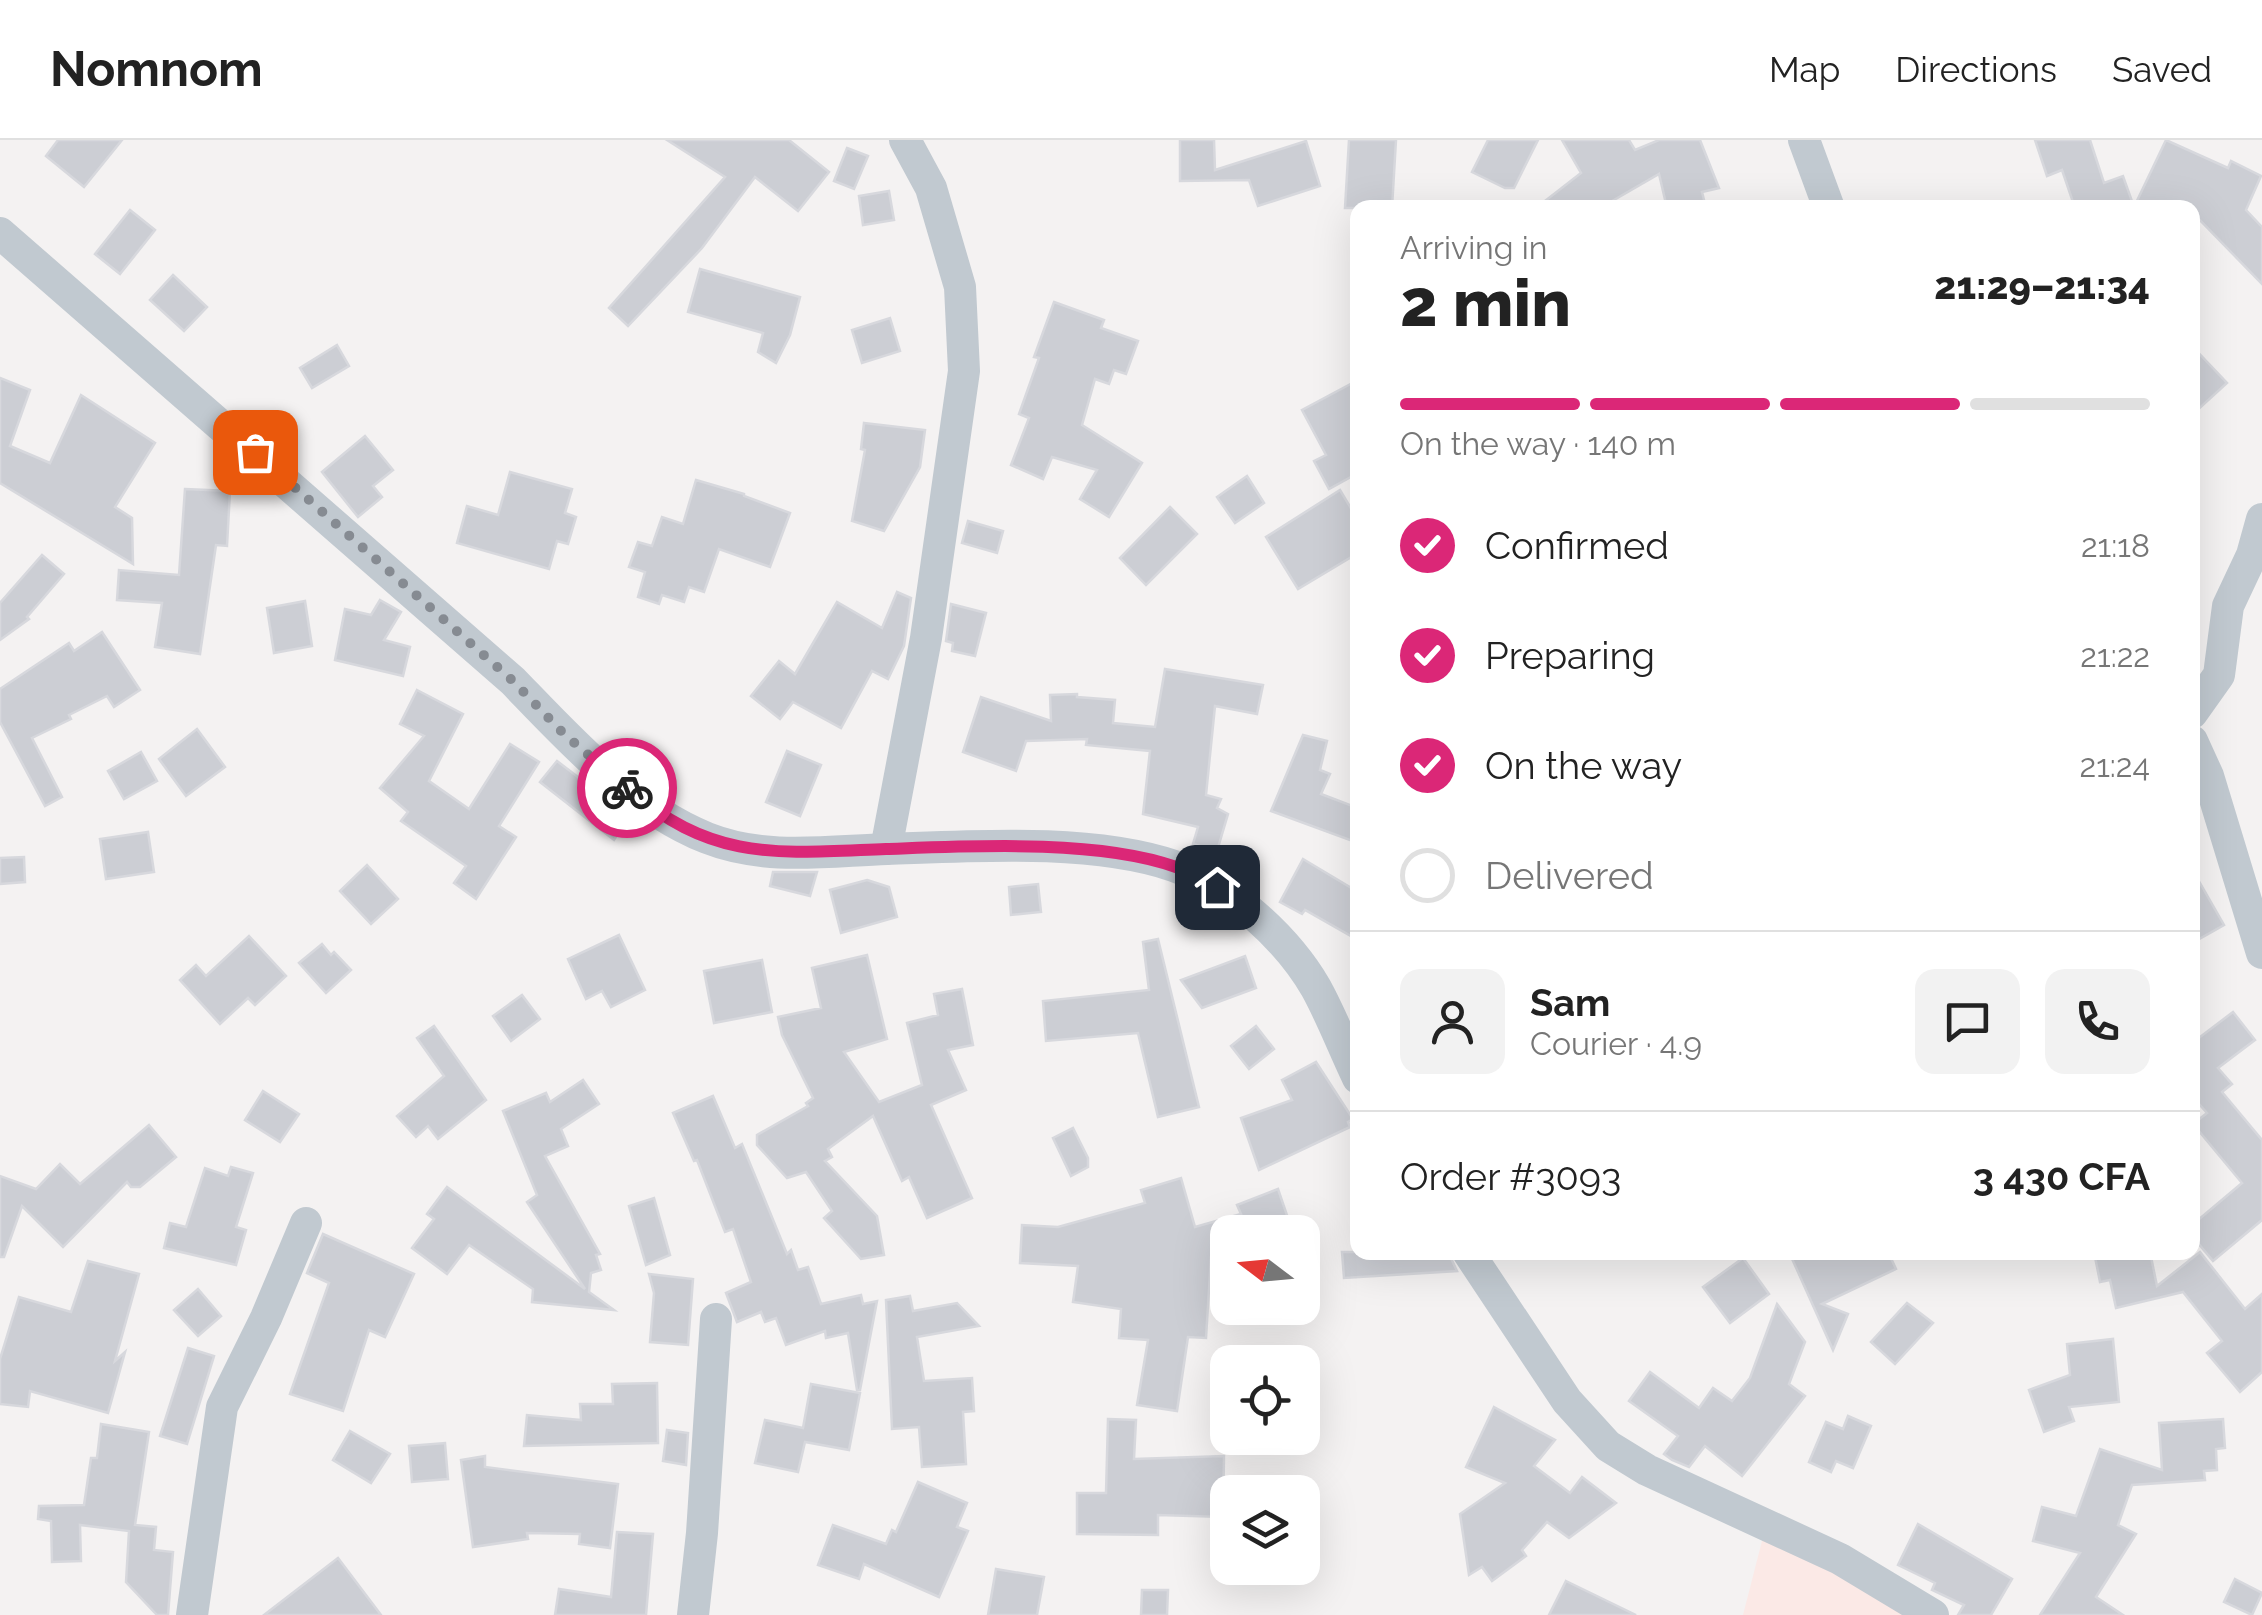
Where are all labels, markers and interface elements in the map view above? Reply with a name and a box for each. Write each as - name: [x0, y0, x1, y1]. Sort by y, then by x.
- text: Nomnom: [50, 41, 263, 97]
- text: Map: [1769, 49, 1840, 90]
- text: Directions: [1895, 49, 2057, 90]
- text: Saved: [2112, 49, 2212, 90]
- text: Arriving in: [1400, 229, 1547, 266]
- text: 21:29–21:34: [1934, 263, 2150, 308]
- text: 2 min: [1400, 265, 1571, 341]
- pin: [213, 410, 298, 495]
- icon: bag: [228, 425, 283, 480]
- text: On the way · 140 m: [1400, 425, 1676, 462]
- icon: check: [1400, 518, 1455, 573]
- text: Confirmed: [1485, 523, 1669, 568]
- text: 21:18: [2081, 527, 2150, 564]
- icon: check: [1400, 628, 1455, 683]
- text: Preparing: [1485, 633, 1655, 678]
- text: 21:22: [2080, 637, 2150, 674]
- courier: [577, 738, 677, 838]
- icon: check: [1400, 738, 1455, 793]
- text: On the way: [1485, 743, 1682, 788]
- text: 21:24: [2079, 747, 2150, 784]
- icon: bike: [600, 761, 655, 816]
- pin: [1175, 845, 1260, 930]
- text: Delivered: [1485, 853, 1654, 898]
- icon: home: [1190, 860, 1245, 915]
- button: person: [1400, 969, 1505, 1074]
- button: chat: [1915, 969, 2020, 1074]
- button: phone: [2045, 969, 2150, 1074]
- text: Sam: [1530, 980, 1610, 1025]
- text: Courier · 4.9: [1530, 1025, 1702, 1062]
- text: Order #3093: [1400, 1154, 1621, 1199]
- text: 3 430 CFA: [1973, 1154, 2150, 1199]
- north arrow: [1210, 1215, 1320, 1325]
- map controls: [1210, 1215, 1320, 1585]
- button: locate: [1210, 1345, 1320, 1455]
- button: layers: [1210, 1475, 1320, 1585]

